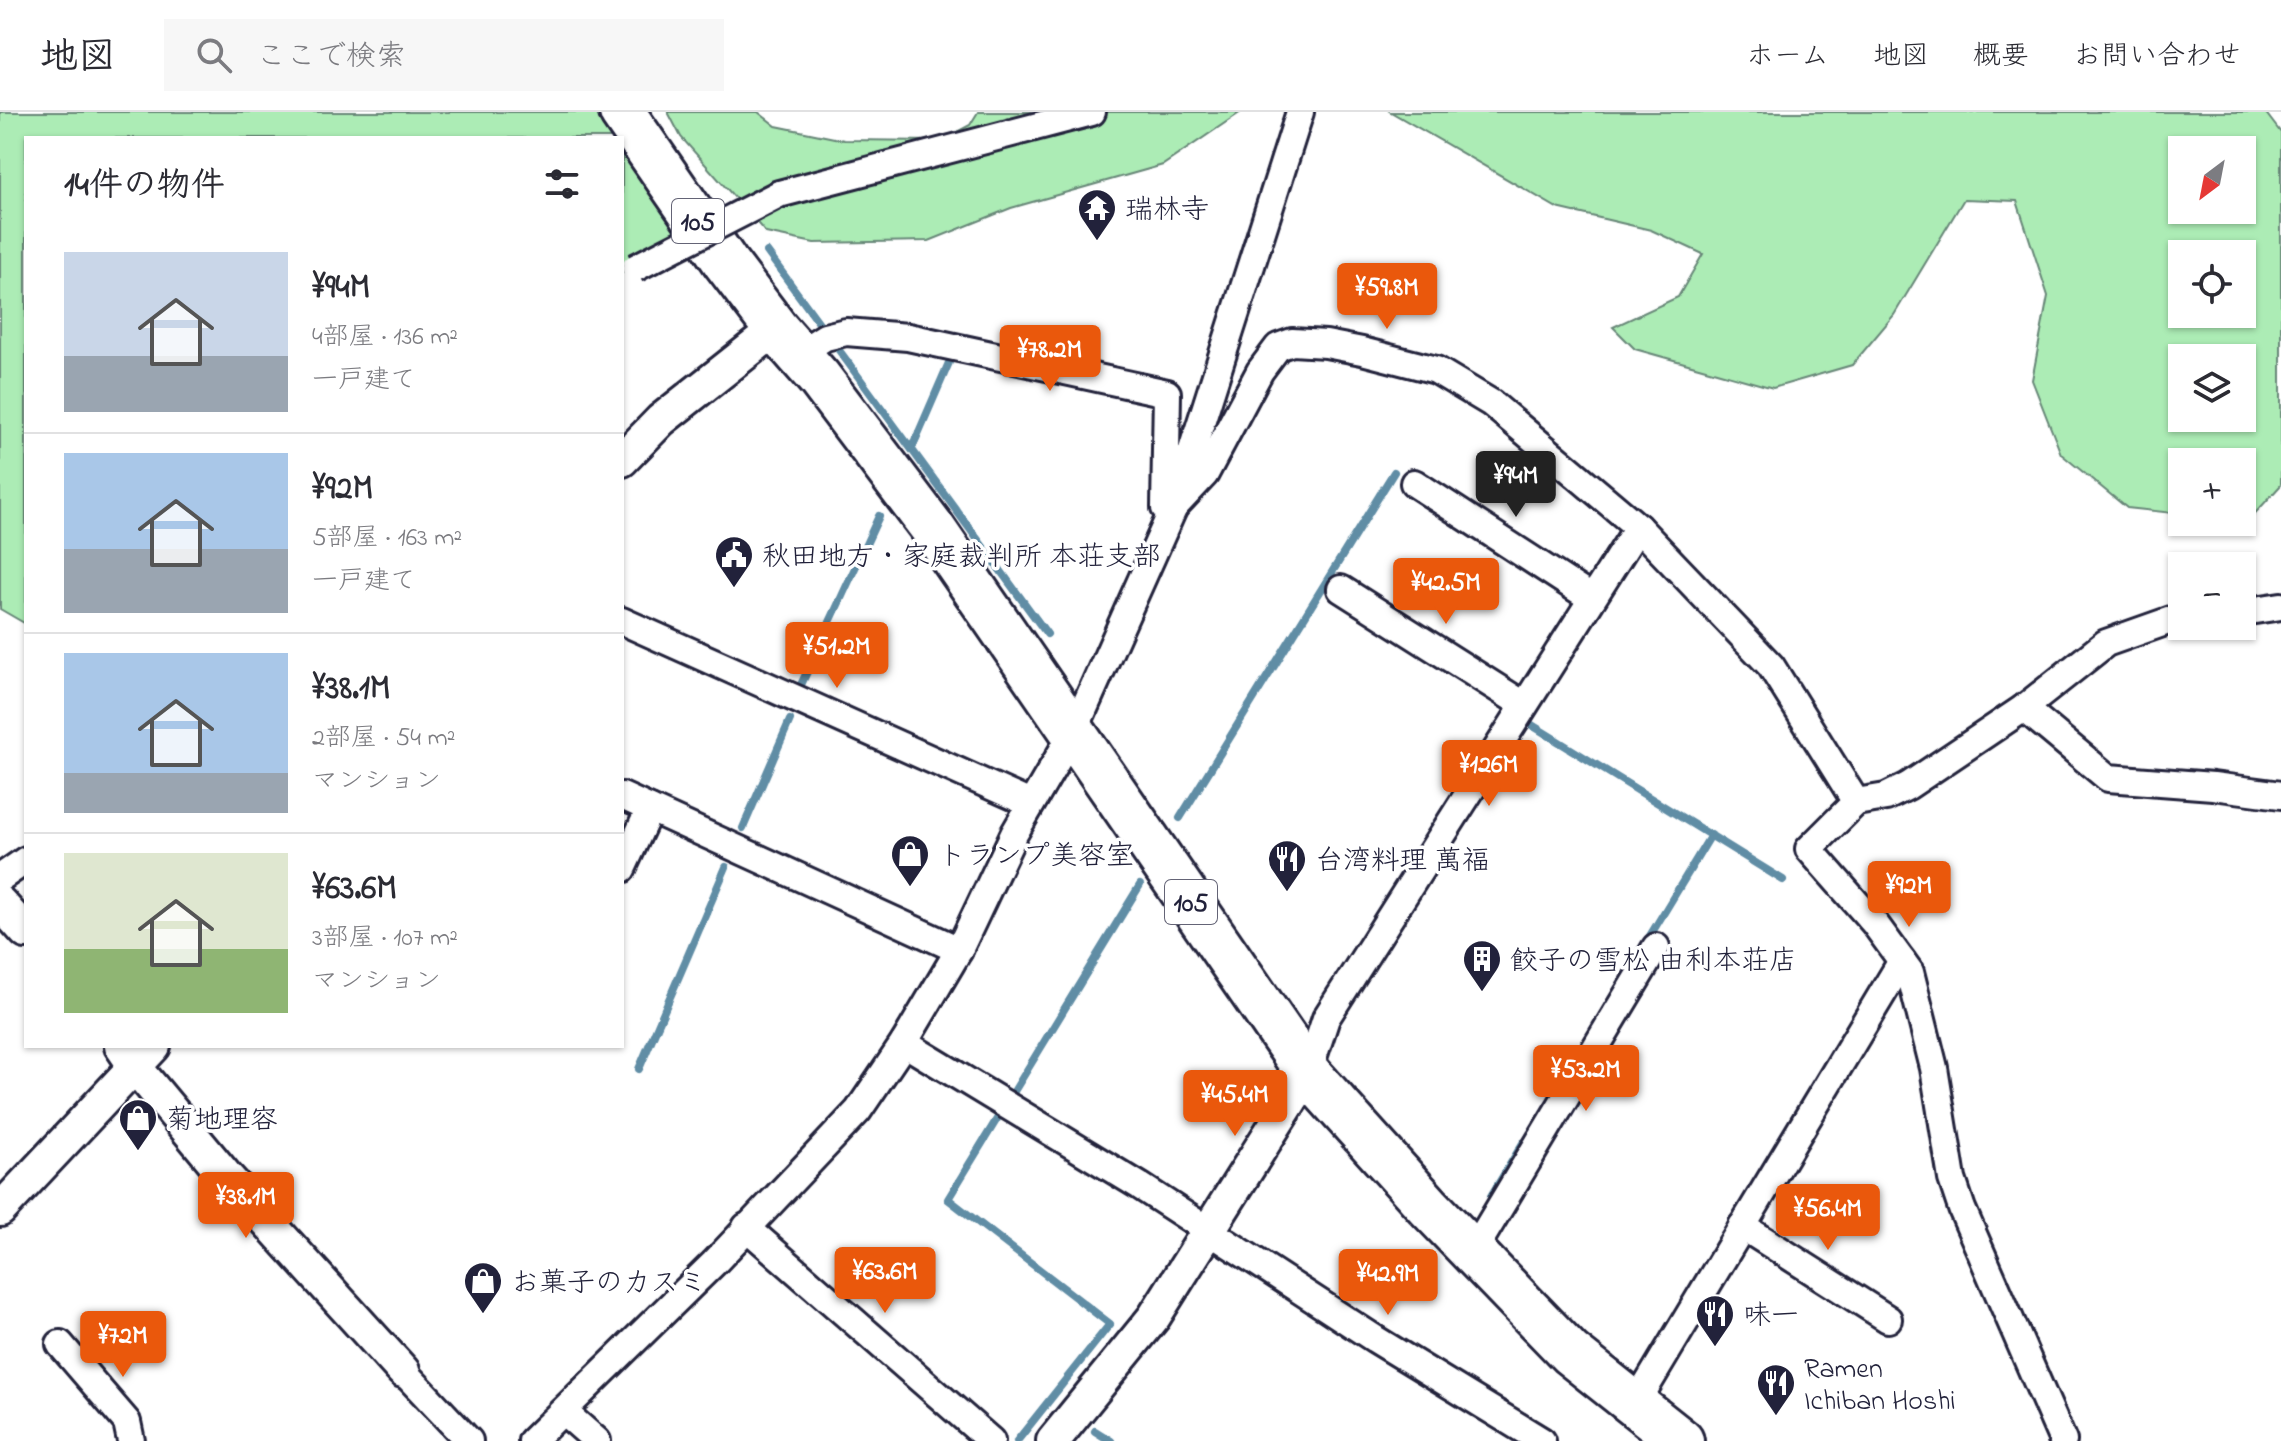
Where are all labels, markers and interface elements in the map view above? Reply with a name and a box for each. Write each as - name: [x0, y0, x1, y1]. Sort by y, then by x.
- search box: [164, 19, 724, 91]
- text: 地図: [40, 31, 116, 87]
- icon: search: [192, 33, 236, 77]
- text: ここで検索: [256, 36, 406, 80]
- text: ホーム: [1746, 37, 1829, 78]
- text: 地図: [1873, 37, 1929, 78]
- text: 概要: [1973, 37, 2029, 78]
- text: お問い合わせ: [2073, 37, 2241, 78]
- north arrow: [2168, 136, 2256, 224]
- map controls: [2168, 136, 2256, 640]
- text: 14件の物件: [64, 162, 225, 212]
- icon: filters: [540, 162, 584, 206]
- temple icon: 瑞林寺: [1076, 187, 1118, 242]
- place label: 瑞林寺: [1125, 191, 1209, 232]
- road number: 105: [672, 199, 724, 243]
- button: locate: [2168, 240, 2256, 328]
- pin: ¥59.8M: [1322, 263, 1452, 331]
- text: ¥94M: [312, 264, 370, 314]
- text: ¥59.8M: [1355, 270, 1419, 308]
- icon: home: [128, 284, 224, 380]
- text: 4部屋 · 136 m²: [312, 319, 458, 357]
- pin: ¥78.2M: [985, 325, 1115, 393]
- text: ¥78.2M: [1018, 332, 1082, 370]
- button: layers: [2168, 344, 2256, 432]
- text: 一戸建て: [312, 362, 416, 400]
- button: +: [2168, 448, 2256, 536]
- pin: ¥94M: [1469, 451, 1563, 519]
- text: ¥94M: [1494, 458, 1538, 496]
- text: ¥92M: [312, 465, 373, 515]
- icon: home: [128, 485, 224, 581]
- text: 5部屋 · 163 m²: [312, 520, 462, 558]
- public building icon: 秋田地方・家庭裁判所 本荘支部: [713, 534, 755, 589]
- place label: 秋田地方・家庭裁判所 本荘支部: [762, 538, 1161, 579]
- button: −: [2168, 552, 2256, 640]
- pin: ¥42.5M: [1381, 558, 1511, 626]
- text: 一戸建て: [312, 563, 416, 601]
- text: ¥42.5M: [1411, 565, 1481, 603]
- pin: ¥51.2M: [772, 622, 902, 690]
- text: ¥51.2M: [803, 629, 871, 667]
- text: ¥38.1M: [312, 665, 390, 715]
- icon: home: [128, 685, 224, 781]
- text: 2部屋 · 54 m²: [312, 720, 455, 758]
- pin: ¥126M: [1433, 740, 1545, 808]
- text: ¥126M: [1460, 747, 1518, 785]
- text: マンション: [312, 763, 441, 801]
- shop icon: トランプ美容室: [889, 833, 931, 888]
- place label: トランプ美容室: [938, 837, 1134, 878]
- restaurant icon: 台湾料理 萬福: [1266, 838, 1308, 893]
- place label: 台湾料理 萬福: [1315, 842, 1490, 883]
- pin: ¥92M: [1862, 861, 1956, 929]
- text: ¥63.6M: [312, 865, 397, 915]
- text: ¥92M: [1886, 868, 1932, 906]
- road number: 105: [1165, 880, 1217, 924]
- icon: home: [128, 885, 224, 981]
- text: 3部屋 · 107 m²: [312, 920, 458, 958]
- building icon: 餃子の雪松 由利本荘店: [1461, 938, 1503, 993]
- place label: 餃子の雪松 由利本荘店: [1510, 942, 1797, 983]
- text: マンション: [312, 963, 441, 1001]
- pin: ¥53.2M: [1521, 1045, 1651, 1113]
- text: ¥53.2M: [1551, 1052, 1621, 1090]
- pin: ¥45.4M: [1170, 1070, 1300, 1138]
- text: ¥45.4M: [1201, 1077, 1269, 1115]
- shop icon: 菊地理容: [117, 1097, 159, 1152]
- place label: 菊地理容: [166, 1101, 278, 1142]
- pin: ¥38.1M: [181, 1172, 311, 1240]
- text: ¥38.1M: [216, 1179, 276, 1217]
- pin: ¥56.4M: [1763, 1184, 1893, 1252]
- text: ¥56.4M: [1794, 1191, 1862, 1229]
- pin: ¥63.6M: [820, 1247, 950, 1315]
- pin: ¥42.9M: [1323, 1249, 1453, 1317]
- text: ¥63.6M: [853, 1254, 917, 1292]
- text: ¥42.9M: [1357, 1256, 1419, 1294]
- shop icon: お菓子のカスミ: [462, 1260, 504, 1315]
- place label: お菓子のカスミ: [511, 1264, 706, 1305]
- restaurant icon: 味一: [1694, 1293, 1736, 1348]
- place label: 味一: [1743, 1297, 1799, 1338]
- pin: ¥72M: [76, 1311, 170, 1379]
- text: ¥72M: [98, 1318, 148, 1356]
- place label: Ramen Ichiban Hoshi: [1804, 1350, 1955, 1423]
- restaurant icon: Ramen Ichiban Hoshi: [1755, 1362, 1797, 1417]

